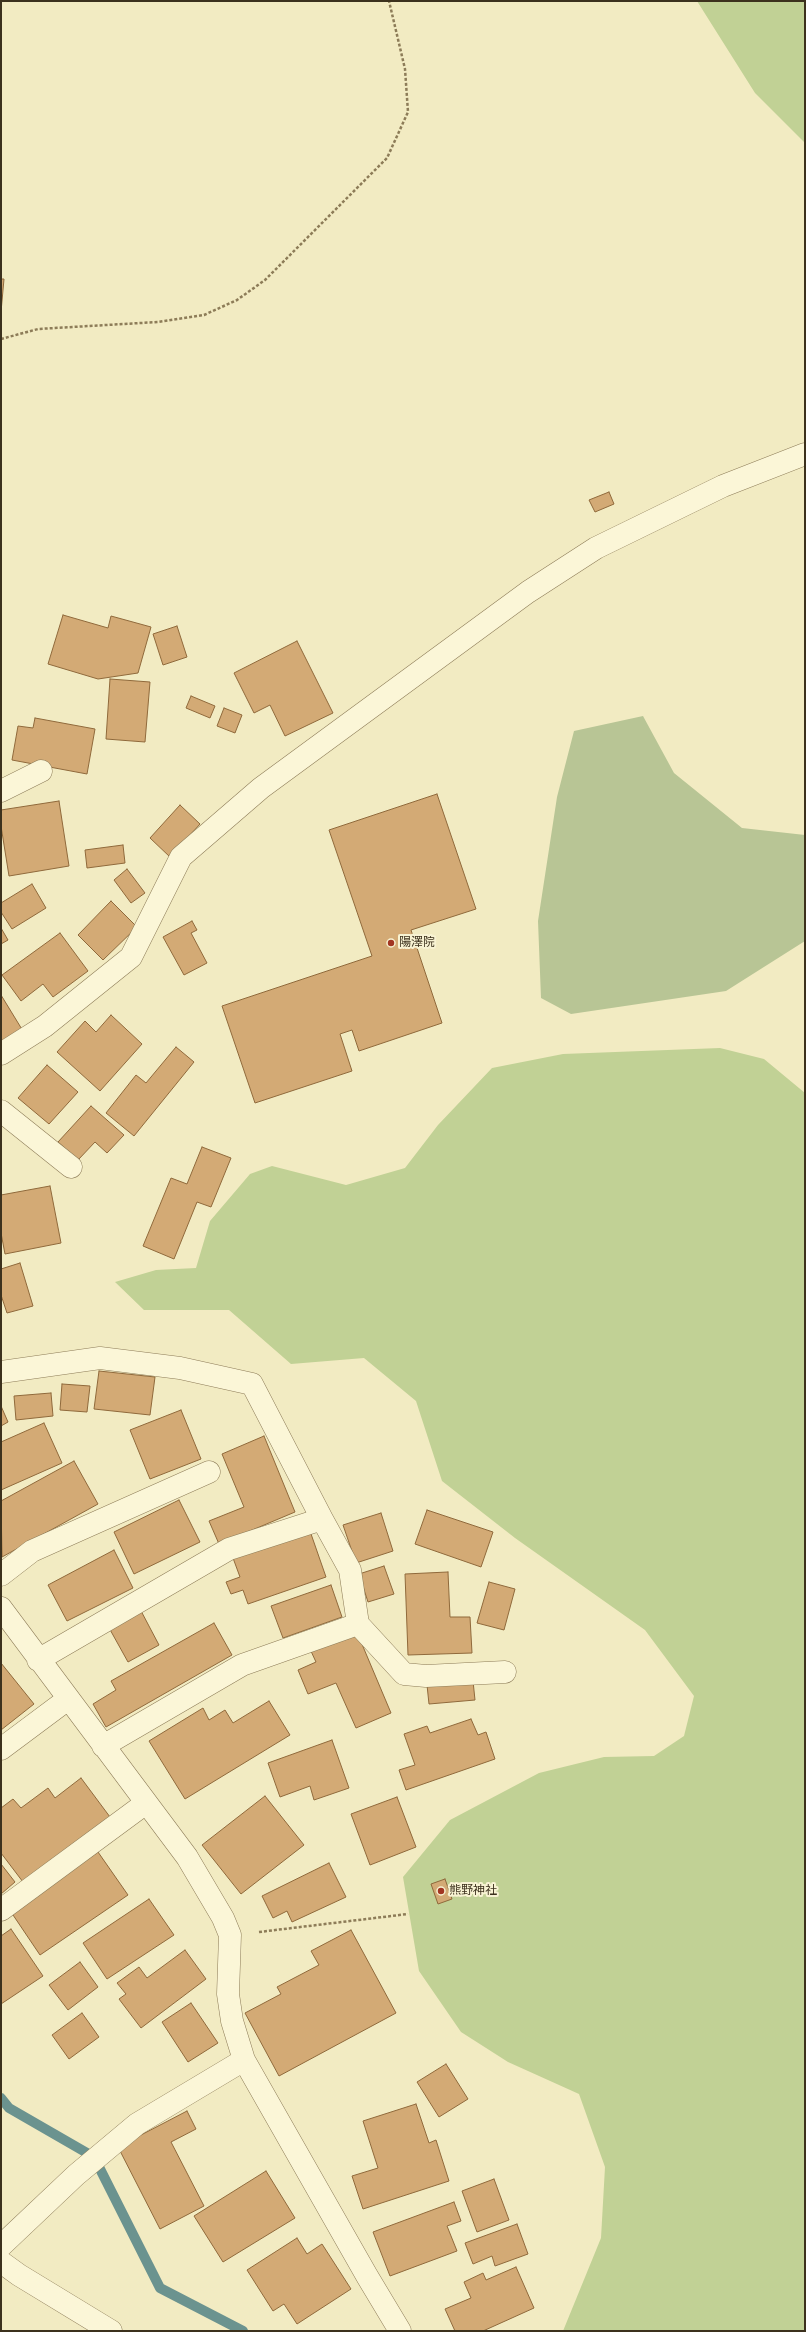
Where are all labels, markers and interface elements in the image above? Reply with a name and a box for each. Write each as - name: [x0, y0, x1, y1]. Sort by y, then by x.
- place label: 陽澤院: [399, 936, 435, 950]
- marker: 陽澤院: [386, 938, 396, 948]
- place label: 熊野神社: [449, 1884, 497, 1898]
- marker: 熊野神社: [436, 1886, 446, 1896]

